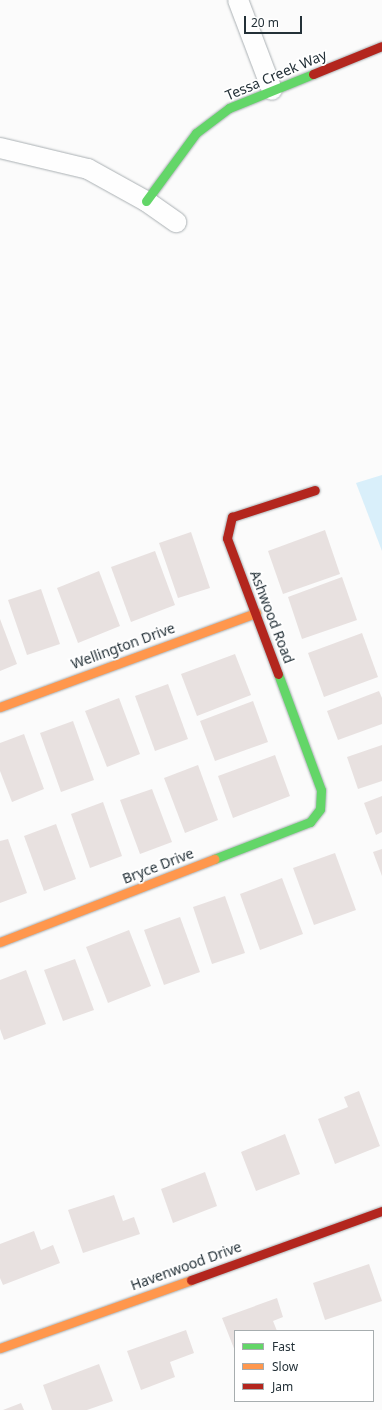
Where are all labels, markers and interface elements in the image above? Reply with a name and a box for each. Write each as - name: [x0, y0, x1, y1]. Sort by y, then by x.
- scale bar: [246, 8, 304, 34]
- text: 20 m: [251, 14, 279, 31]
- street label: Tessa Creek Way: [223, 46, 329, 104]
- street label: Ashwood Road: [247, 568, 297, 666]
- street label: Wellington Drive: [69, 619, 177, 673]
- street label: Bryce Drive: [120, 845, 196, 887]
- street label: Havenwood Drive: [128, 1238, 244, 1294]
- legend: [234, 1330, 374, 1402]
- text: Fast: [272, 1338, 295, 1355]
- text: Slow: [272, 1358, 298, 1375]
- text: Jam: [272, 1378, 293, 1395]

